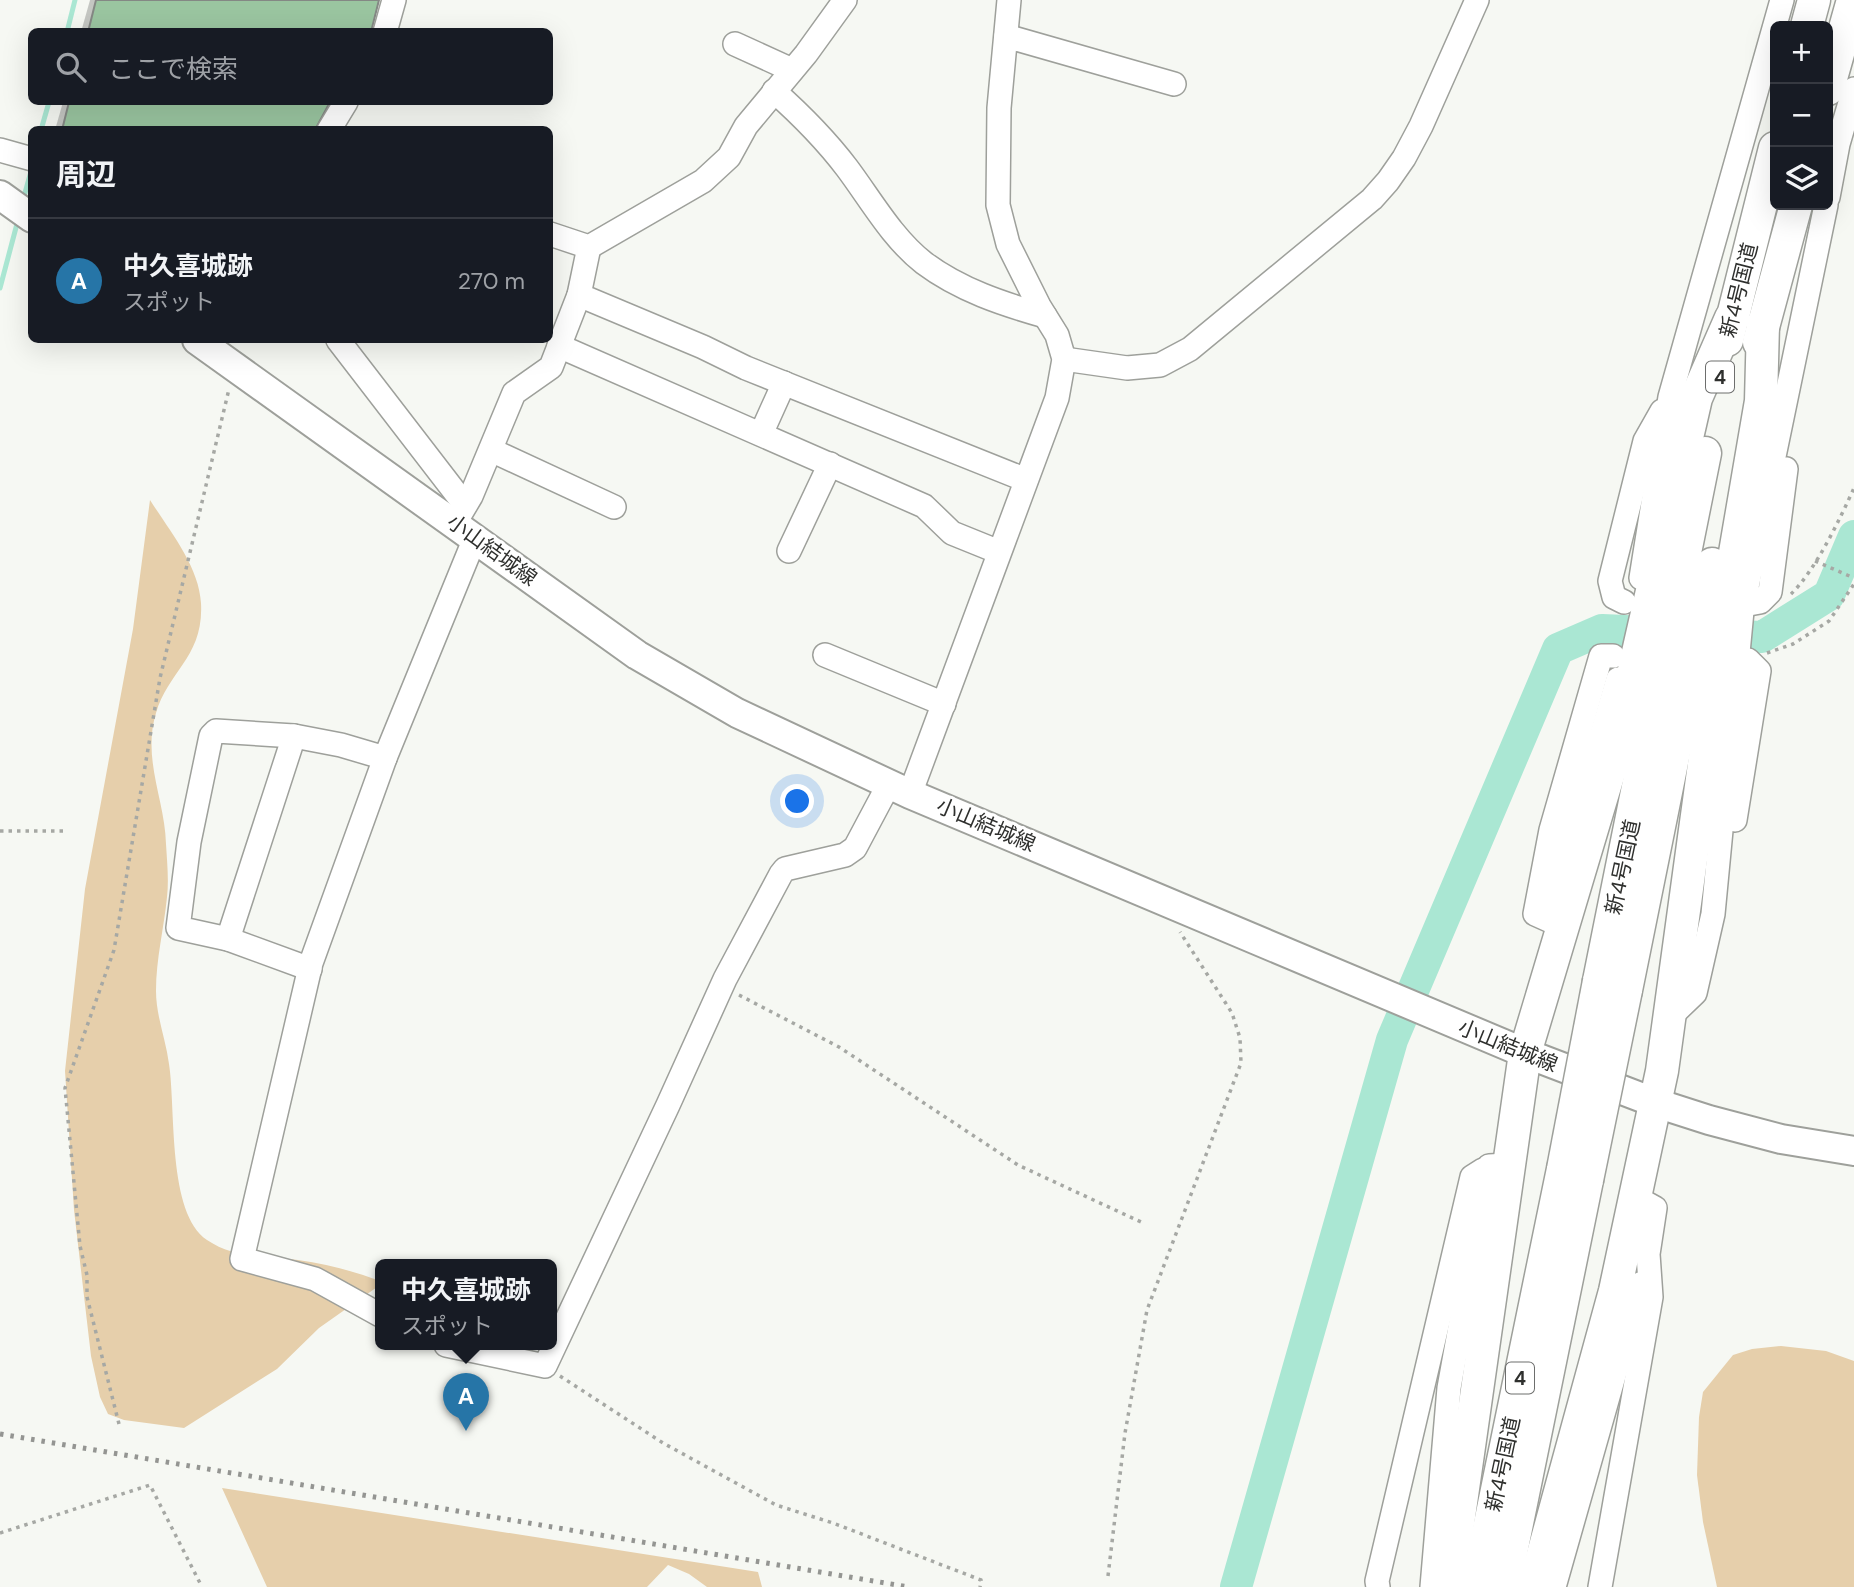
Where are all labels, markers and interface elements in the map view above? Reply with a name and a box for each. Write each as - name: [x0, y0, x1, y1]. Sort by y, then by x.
- map controls: [1770, 21, 1833, 210]
- button: +: [1770, 21, 1833, 84]
- search box: [28, 28, 553, 105]
- icon: search: [52, 48, 90, 86]
- text: ここで検索: [108, 52, 238, 86]
- button: −: [1770, 84, 1833, 147]
- button: layers: [1770, 147, 1833, 210]
- text: 周辺: [56, 155, 116, 194]
- street label: 新4号国道: [1714, 240, 1764, 340]
- text: 中久喜城跡: [123, 249, 253, 283]
- text: A: [71, 266, 87, 296]
- text: 270 m: [458, 266, 525, 296]
- text: スポット: [123, 287, 215, 317]
- road number: 4: [1706, 362, 1734, 392]
- street label: 小山結城線: [441, 508, 543, 592]
- your location: [780, 784, 814, 818]
- street label: 小山結城線: [932, 792, 1040, 858]
- street label: 新4号国道: [1599, 817, 1647, 917]
- street label: 小山結城線: [1454, 1013, 1562, 1079]
- popup: [375, 1259, 557, 1350]
- text: 中久喜城跡: [401, 1273, 531, 1307]
- text: スポット: [401, 1311, 493, 1341]
- road number: 4: [1506, 1362, 1534, 1394]
- pin: A: [443, 1373, 489, 1431]
- street label: 新4号国道: [1479, 1414, 1527, 1514]

